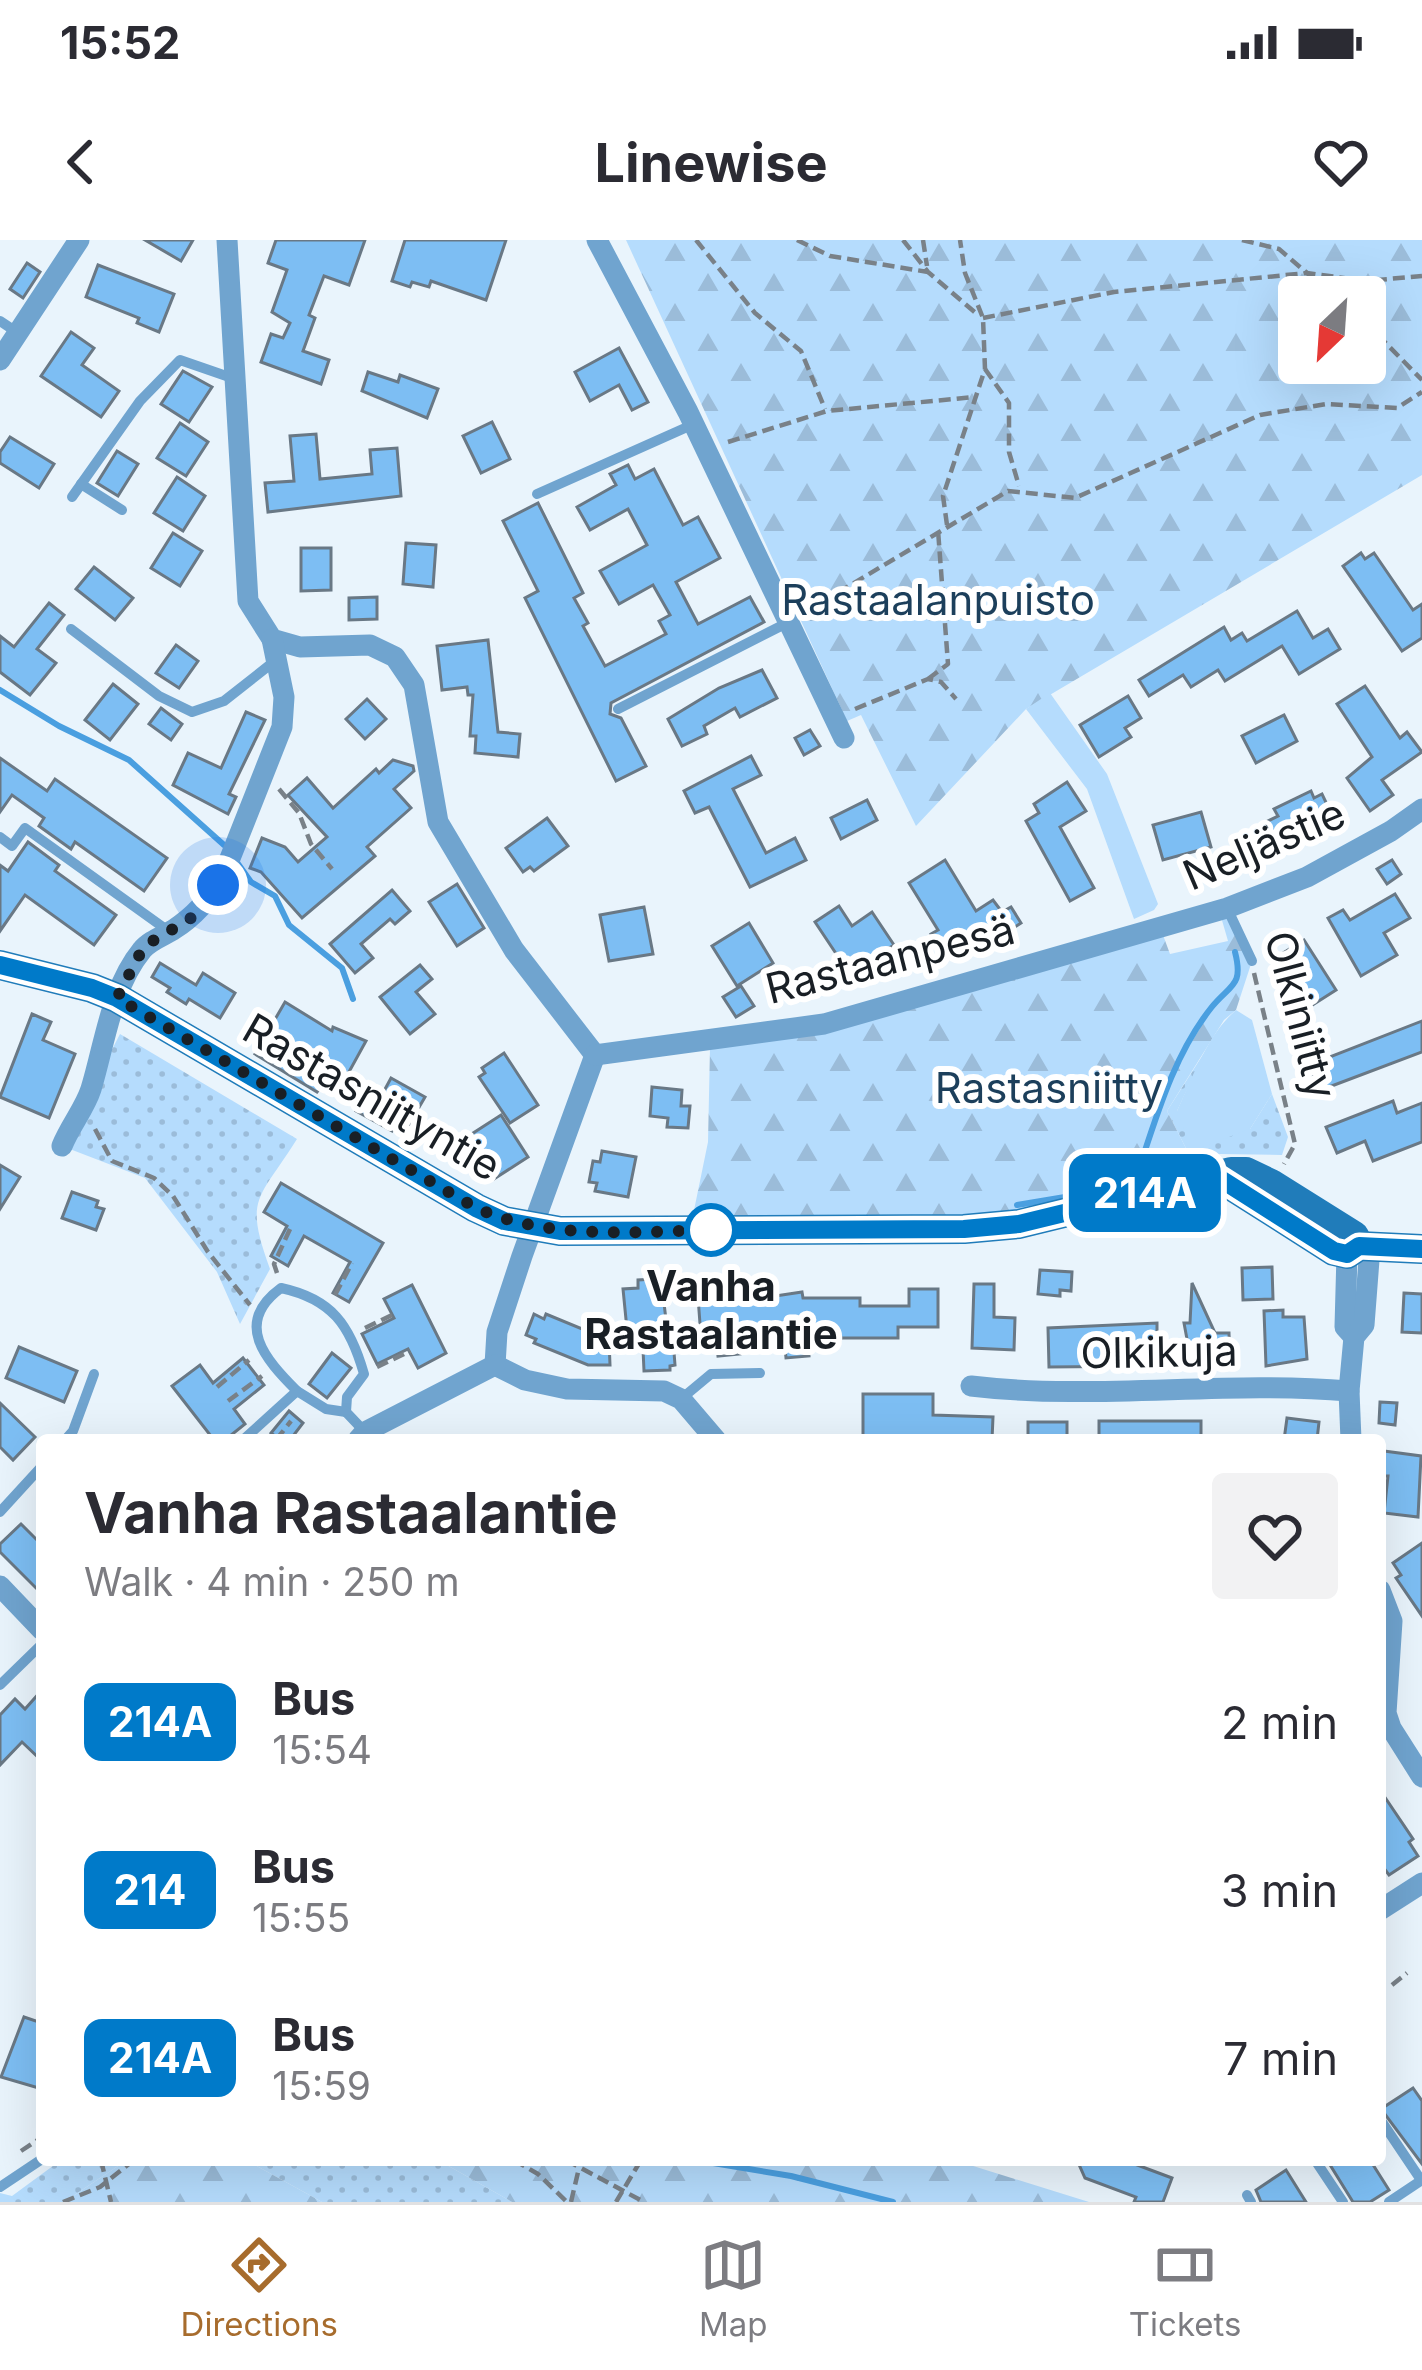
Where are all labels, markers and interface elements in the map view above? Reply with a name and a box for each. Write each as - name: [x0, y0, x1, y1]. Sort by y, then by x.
- text: 15:52: [60, 15, 180, 70]
- icon: back: [48, 129, 114, 195]
- icon: heart: [1308, 129, 1374, 195]
- text: Linewise: [594, 130, 828, 195]
- north arrow: [1278, 276, 1386, 384]
- map controls: [1278, 276, 1386, 384]
- park label: Rastaalanpuisto: [781, 574, 1095, 625]
- street label: Neljästie: [1175, 787, 1352, 900]
- your location: [188, 855, 248, 915]
- street label: Rastaanpesä: [760, 903, 1020, 1014]
- street label: Olkiniitty: [1255, 925, 1348, 1104]
- street label: Rastasniityntie: [234, 1002, 510, 1191]
- park label: Rastasniitty: [935, 1062, 1163, 1113]
- line badge: 214A: [1061, 1154, 1229, 1232]
- text: 214A: [1093, 1167, 1197, 1218]
- marker: Vanha Rastaalantie: [686, 1205, 736, 1255]
- place label: Vanha Rastaalantie: [584, 1260, 838, 1359]
- street label: Olkikuja: [1080, 1325, 1238, 1378]
- button: heart: [1212, 1473, 1338, 1599]
- text: Vanha Rastaalantie: [84, 1478, 618, 1547]
- text: Walk · 4 min · 250 m: [84, 1558, 460, 1605]
- text: Bus: [272, 1671, 355, 1726]
- text: 2 min: [1221, 1695, 1338, 1750]
- text: 214A: [108, 1696, 212, 1747]
- text: 15:54: [272, 1726, 372, 1773]
- text: Bus: [252, 1839, 335, 1894]
- text: 3 min: [1221, 1863, 1338, 1918]
- text: 214: [114, 1864, 186, 1915]
- text: 15:55: [252, 1894, 350, 1941]
- text: Bus: [272, 2007, 355, 2062]
- text: 7 min: [1223, 2031, 1338, 2086]
- text: 214A: [108, 2032, 212, 2083]
- text: 15:59: [272, 2062, 371, 2109]
- tab: Directions: [181, 2232, 338, 2344]
- tab: Map: [699, 2232, 768, 2344]
- tab: Tickets: [1129, 2232, 1241, 2344]

